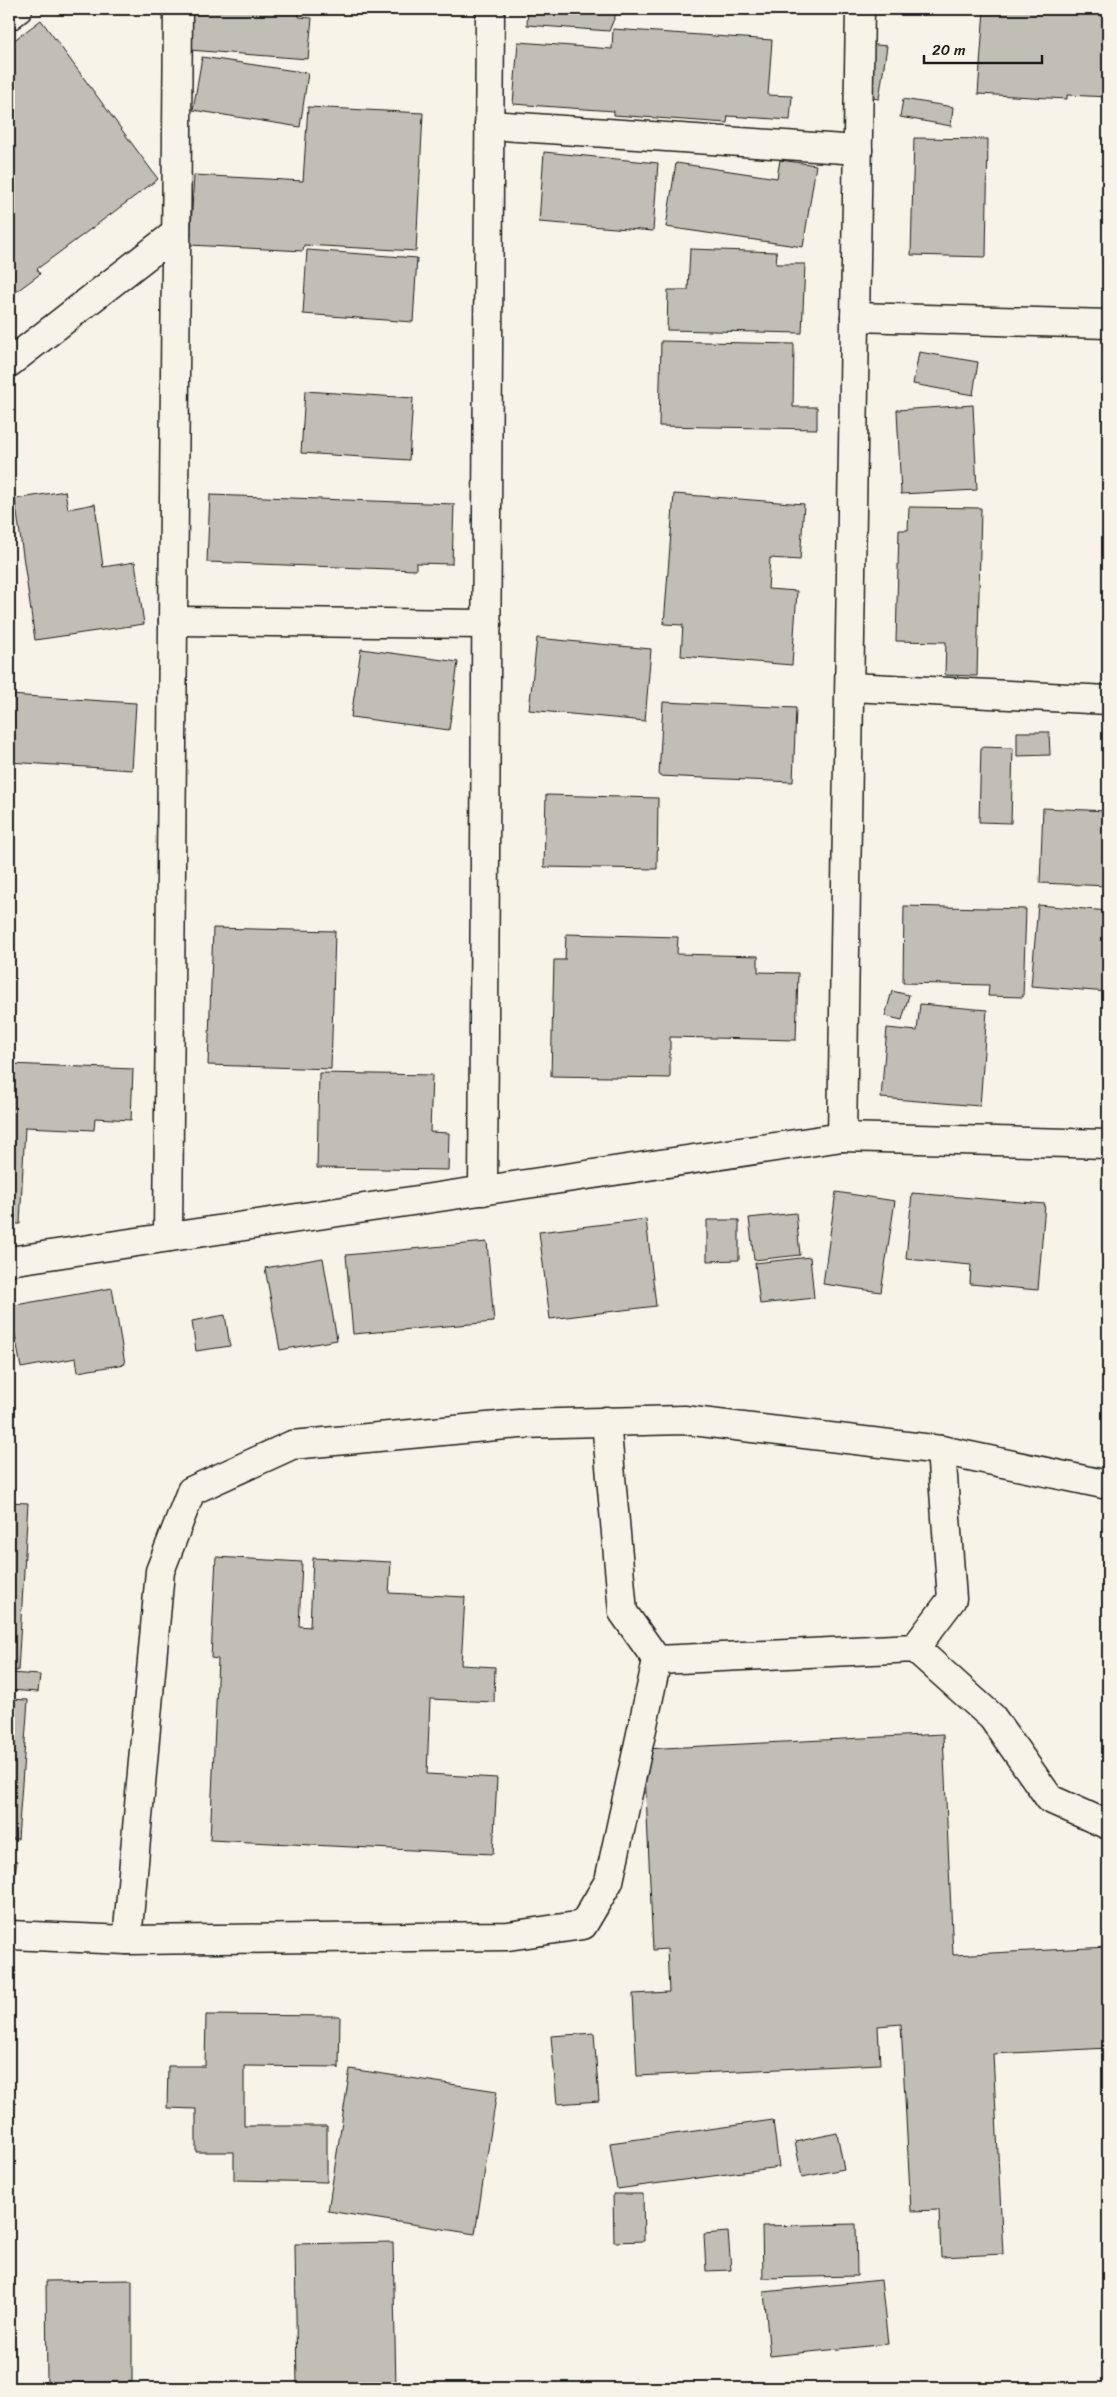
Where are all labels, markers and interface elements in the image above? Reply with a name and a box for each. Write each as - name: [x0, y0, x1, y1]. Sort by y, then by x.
- scale bar: [924, 32, 1042, 64]
- text: 20 m: [932, 37, 966, 63]

